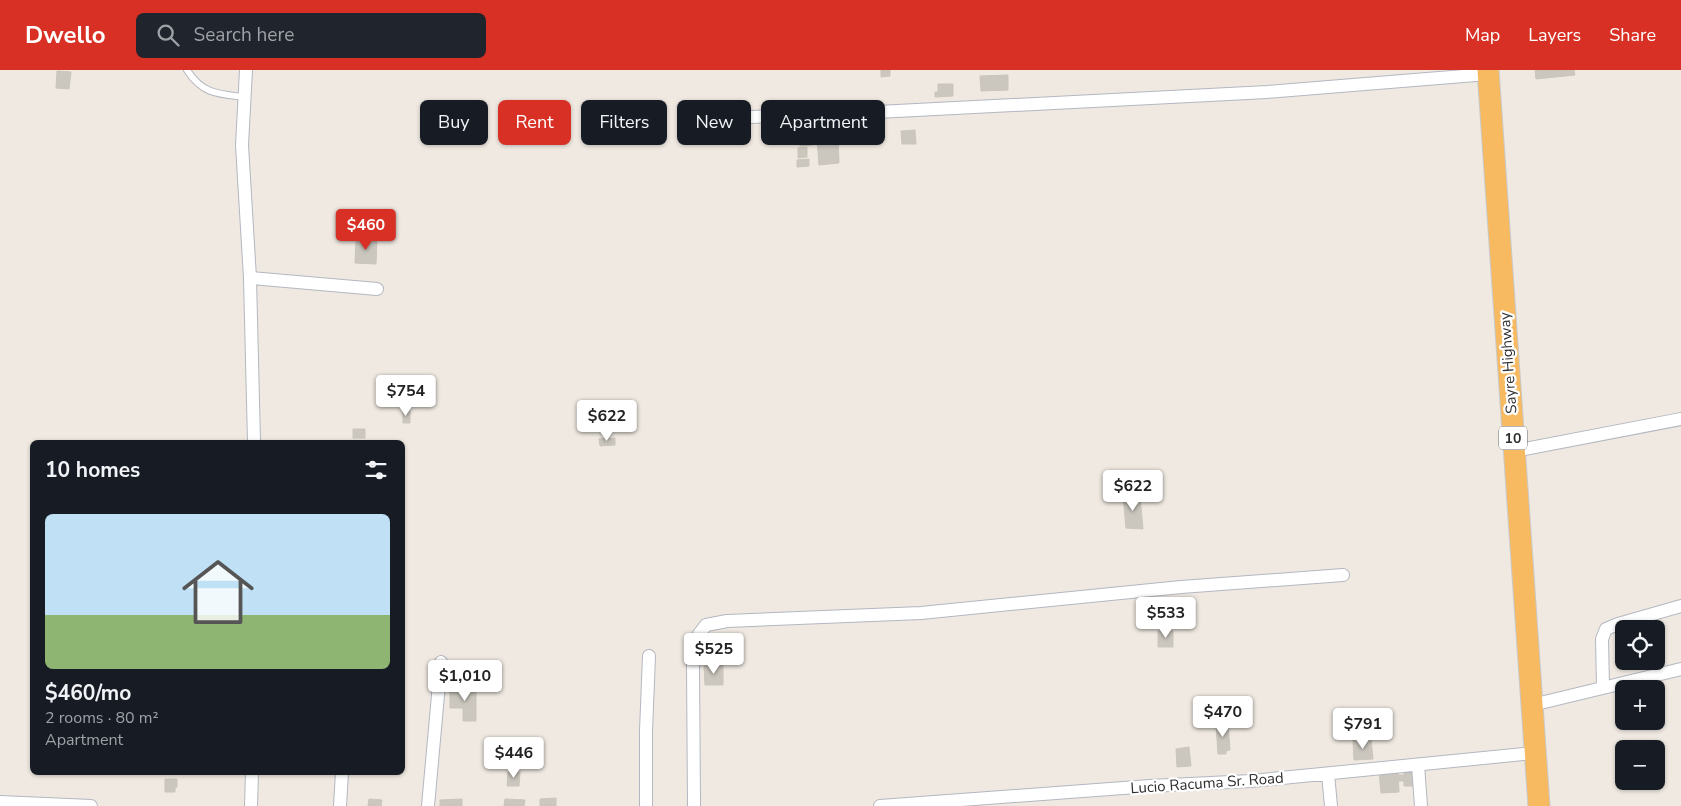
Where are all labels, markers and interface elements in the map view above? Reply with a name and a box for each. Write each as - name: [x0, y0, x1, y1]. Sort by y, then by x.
- search box: [136, 13, 486, 58]
- text: Dwello: [25, 19, 106, 51]
- icon: search: [154, 21, 182, 49]
- text: Search here: [194, 22, 294, 48]
- text: Map: [1465, 23, 1500, 47]
- text: Layers: [1528, 23, 1581, 47]
- text: Share: [1609, 23, 1656, 47]
- chip: Buy: [420, 100, 488, 145]
- chip: Rent: [498, 100, 571, 145]
- chip: Filters: [581, 100, 667, 145]
- chip: New: [677, 100, 751, 145]
- chip: Apartment: [761, 100, 885, 145]
- pin: $460: [336, 208, 396, 251]
- text: $460: [347, 214, 385, 236]
- street label: Sayre Highway: [1494, 311, 1522, 415]
- pin: $754: [376, 374, 436, 417]
- text: $754: [387, 380, 425, 402]
- pin: $622: [577, 400, 637, 442]
- text: $622: [588, 405, 626, 427]
- road number: 10: [1499, 426, 1527, 449]
- text: 10 homes: [45, 456, 140, 484]
- icon: filters: [362, 456, 390, 484]
- pin: $622: [1103, 470, 1163, 512]
- text: $622: [1114, 475, 1152, 497]
- icon: home: [173, 547, 263, 637]
- pin: $533: [1136, 596, 1196, 639]
- text: $533: [1147, 602, 1185, 624]
- map controls: [1615, 620, 1665, 790]
- button: locate: [1615, 620, 1665, 670]
- pin: $525: [684, 632, 744, 675]
- text: $525: [695, 638, 733, 660]
- pin: $1,010: [424, 660, 506, 702]
- text: $1,010: [439, 665, 491, 687]
- text: $460/mo: [45, 679, 131, 707]
- button: +: [1615, 680, 1665, 730]
- pin: $470: [1193, 696, 1253, 738]
- text: $470: [1204, 701, 1242, 723]
- text: 2 rooms · 80 m²: [45, 707, 158, 729]
- pin: $791: [1333, 708, 1393, 750]
- text: $791: [1344, 713, 1382, 735]
- text: Apartment: [45, 729, 123, 751]
- pin: $446: [484, 736, 544, 779]
- button: −: [1615, 740, 1665, 790]
- text: $446: [495, 742, 533, 764]
- street label: Lucio Racuma Sr. Road: [1130, 768, 1284, 798]

